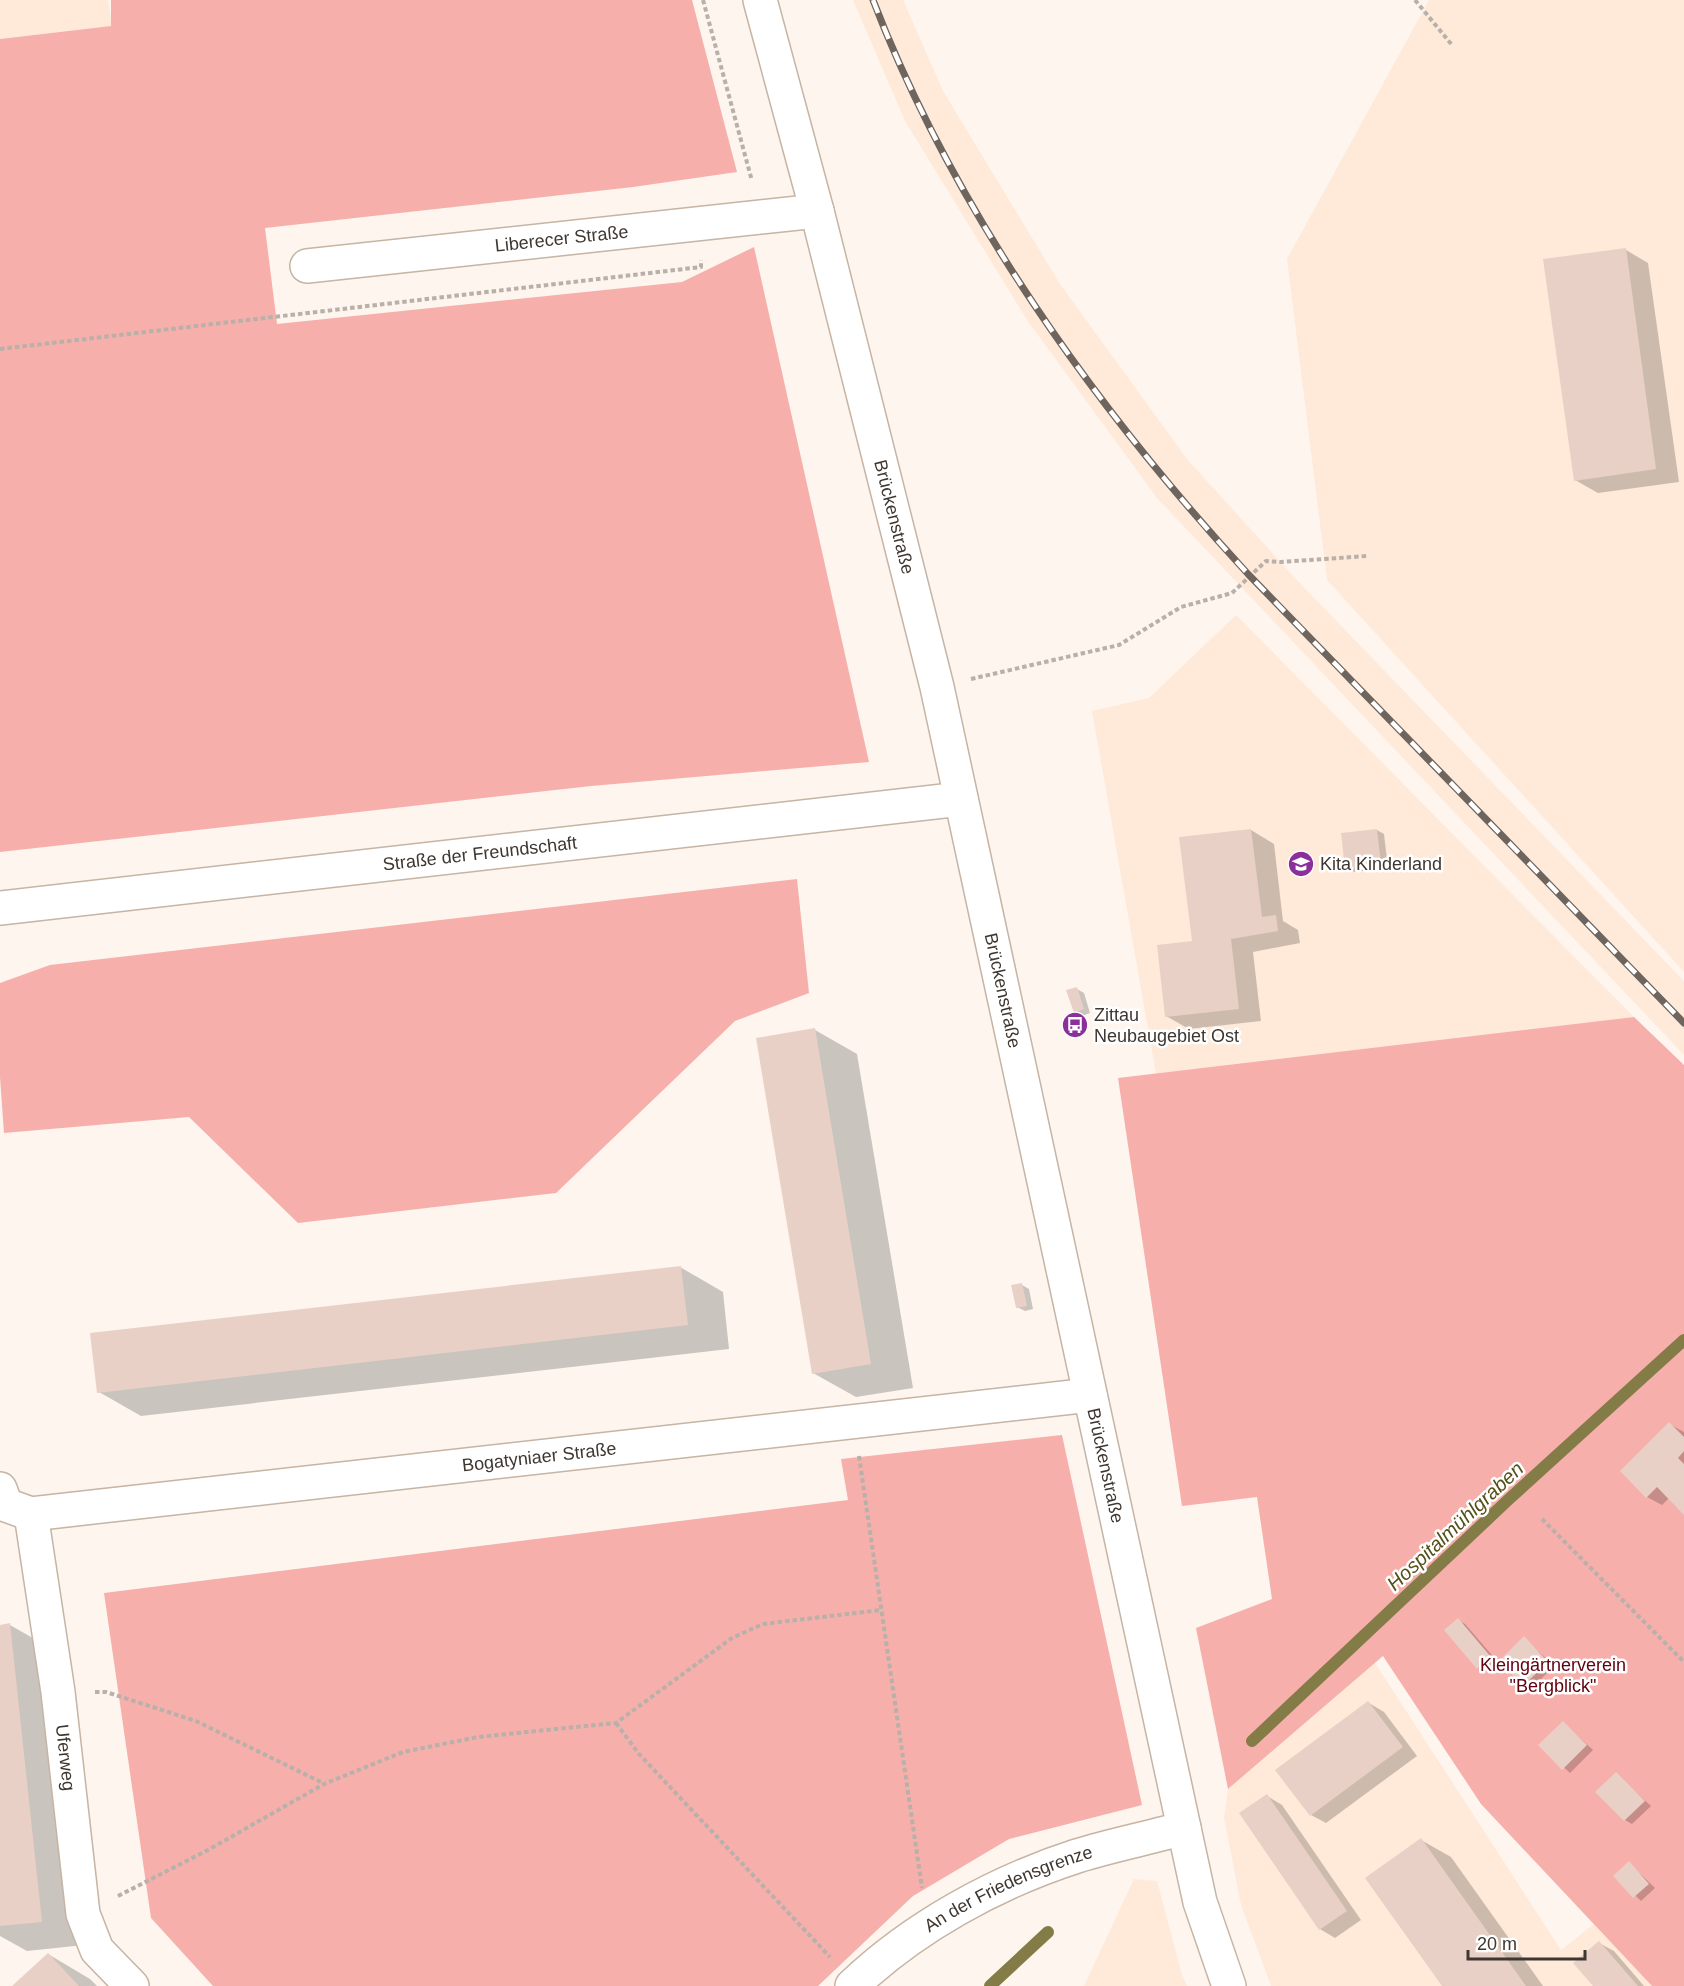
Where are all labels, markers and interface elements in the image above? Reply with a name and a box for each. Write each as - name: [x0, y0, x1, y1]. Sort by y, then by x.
- street label: Liberecer Straße: [494, 221, 629, 256]
- street label: Brückenstraße: [870, 458, 918, 576]
- street label: Straße der Freundschaft: [382, 833, 578, 875]
- school or university icon: Kita Kinderland: [1286, 849, 1316, 879]
- place label: Kita Kinderland: [1320, 854, 1442, 874]
- street label: Brückenstraße: [981, 931, 1025, 1050]
- place label: Zittau Neubaugebiet Ost: [1094, 1005, 1239, 1046]
- bus stop icon: Zittau Neubaugebiet Ost: [1060, 1010, 1090, 1040]
- street label: Brückenstraße: [1083, 1406, 1128, 1525]
- street label: Bogatyniaer Straße: [461, 1438, 617, 1476]
- water label: Hospitalmühlgraben: [1382, 1457, 1528, 1595]
- park label: Kleingärtnerverein "Bergblick": [1480, 1655, 1626, 1696]
- street label: Uferweg: [52, 1723, 79, 1792]
- street label: An der Friedensgrenze: [921, 1842, 1095, 1936]
- scale bar: [1468, 1923, 1585, 1961]
- text: 20 m: [1477, 1934, 1517, 1954]

